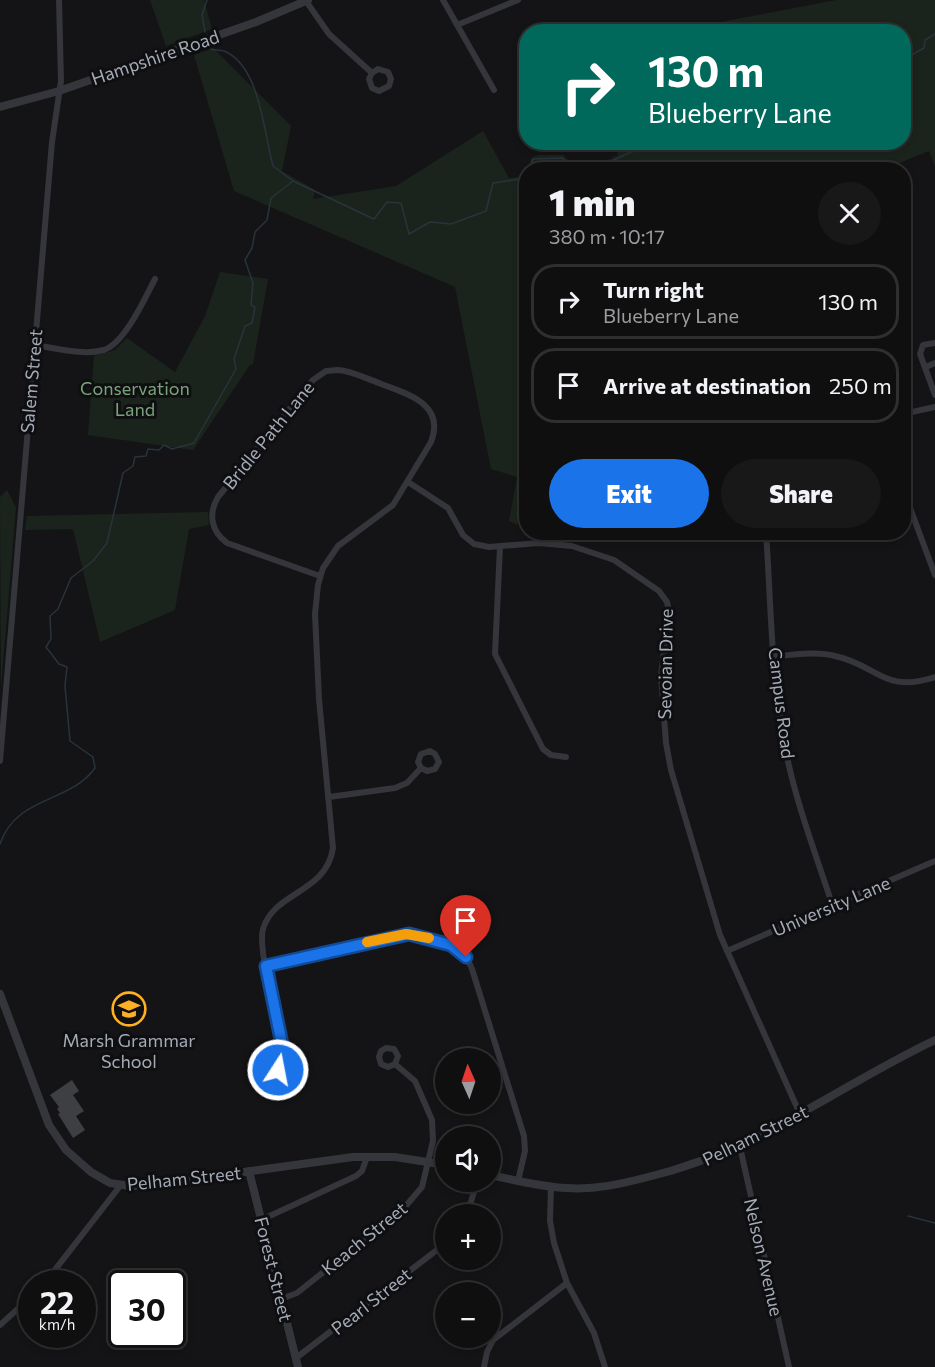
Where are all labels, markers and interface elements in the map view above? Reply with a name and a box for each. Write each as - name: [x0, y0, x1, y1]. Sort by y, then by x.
- street label: Hampshire Road: [88, 25, 222, 89]
- text: 130 m: [648, 44, 764, 96]
- icon: right: [549, 48, 627, 126]
- text: Blueberry Lane: [648, 96, 832, 129]
- text: 1 min: [549, 179, 635, 223]
- button: close: [818, 182, 881, 245]
- text: 380 m · 10:17: [549, 224, 665, 248]
- text: Turn right: [603, 276, 704, 303]
- icon: right: [552, 285, 585, 318]
- text: 130 m: [818, 288, 878, 315]
- text: Blueberry Lane: [603, 303, 739, 327]
- street label: Salem Street: [16, 328, 46, 434]
- icon: arrive: [552, 369, 585, 402]
- text: Arrive at destination: [603, 372, 811, 399]
- text: 250 m: [829, 372, 892, 399]
- park label: Conservation Land: [80, 377, 190, 420]
- street label: Bridle Path Lane: [218, 377, 318, 493]
- button: Exit: [549, 459, 709, 528]
- button: Share: [721, 459, 881, 528]
- street label: Sevoian Drive: [653, 608, 677, 720]
- street label: Campus Road: [764, 646, 800, 760]
- street label: University Lane: [769, 871, 893, 941]
- pin: [440, 895, 491, 957]
- icon: arrive: [449, 904, 482, 937]
- school or university icon: Marsh Grammar School: [111, 991, 147, 1027]
- place label: Marsh Grammar School: [63, 1029, 195, 1072]
- position arrow: [246, 1038, 310, 1102]
- north arrow: [435, 1048, 501, 1114]
- map controls: [435, 1048, 501, 1348]
- street label: Pelham Street: [699, 1100, 811, 1170]
- button: sound: [435, 1126, 501, 1192]
- street label: Pelham Street: [126, 1161, 242, 1195]
- street label: Nelson Avenue: [740, 1196, 788, 1318]
- street label: Keach Street: [317, 1197, 411, 1279]
- button: +: [435, 1204, 501, 1270]
- street label: Forest Street: [250, 1214, 298, 1324]
- street label: Pearl Street: [326, 1263, 416, 1339]
- speed limit sign: 30: [108, 1270, 186, 1348]
- button: −: [435, 1282, 501, 1348]
- text: 22: [40, 1283, 74, 1320]
- text: km/h: [39, 1315, 75, 1333]

